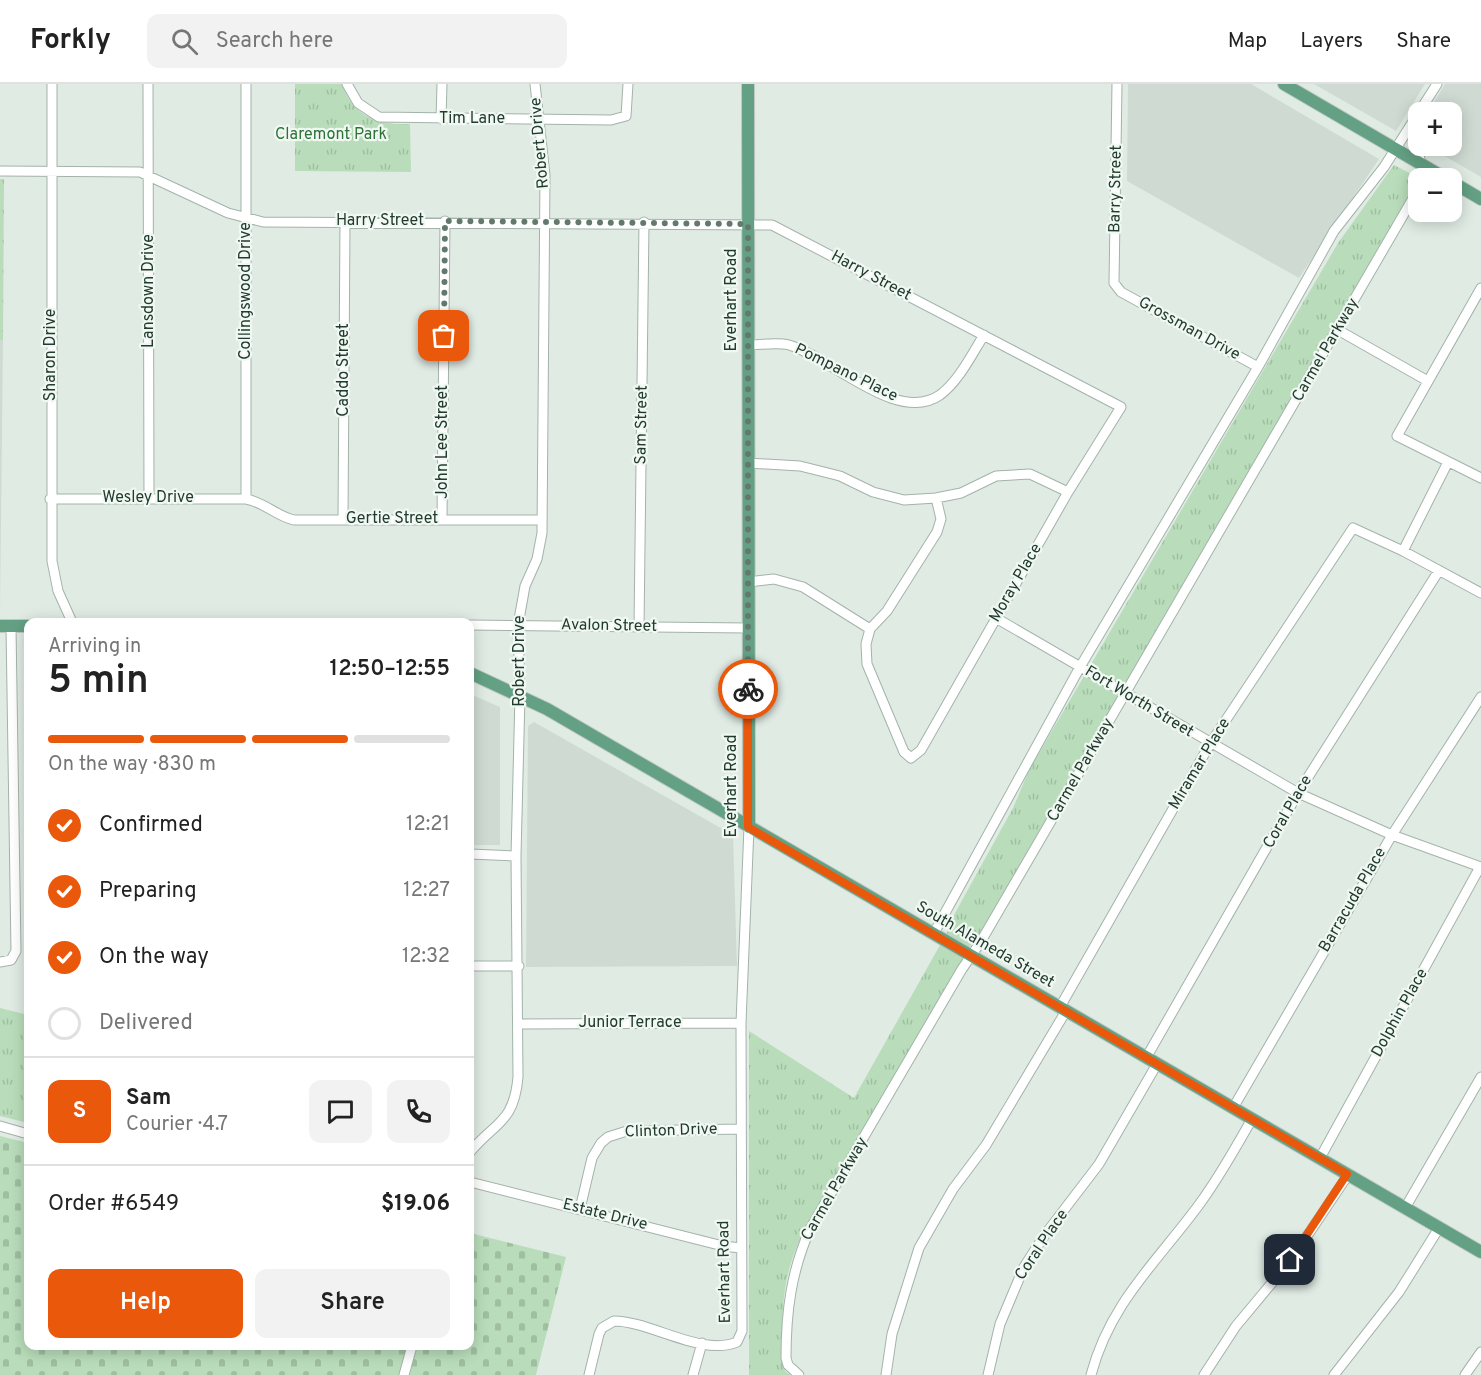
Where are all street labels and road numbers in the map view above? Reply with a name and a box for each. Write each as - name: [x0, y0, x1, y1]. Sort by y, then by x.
- street label: Robert Drive: [526, 97, 554, 189]
- street label: Tim Lane: [439, 109, 505, 129]
- street label: Barry Street: [1105, 145, 1127, 233]
- street label: Harry Street: [336, 211, 424, 231]
- street label: Collingswood Drive: [236, 222, 256, 360]
- street label: Lansdown Drive: [139, 234, 159, 348]
- street label: Harry Street: [827, 246, 915, 306]
- street label: Everhart Road: [722, 249, 742, 351]
- street label: Grossman Drive: [1134, 293, 1244, 365]
- street label: Carmel Parkway: [1288, 295, 1364, 405]
- street label: Sharon Drive: [41, 309, 61, 401]
- street label: Caddo Street: [334, 323, 354, 417]
- street label: Pompano Place: [791, 339, 901, 407]
- street label: John Lee Street: [433, 385, 453, 499]
- street label: Sam Street: [631, 385, 653, 465]
- street label: Wesley Drive: [102, 488, 194, 508]
- street label: Gertie Street: [346, 509, 438, 529]
- street label: Moray Place: [985, 540, 1047, 626]
- street label: Robert Drive: [510, 615, 530, 707]
- street label: Avalon Street: [561, 615, 657, 637]
- street label: Fort Worth Street: [1081, 662, 1197, 742]
- street label: Carmel Parkway: [1043, 715, 1119, 825]
- street label: Miramar Place: [1165, 715, 1235, 813]
- street label: Everhart Road: [722, 735, 742, 837]
- street label: Coral Place: [1259, 772, 1317, 852]
- street label: Barracuda Place: [1315, 844, 1391, 956]
- street label: South Alameda Street: [912, 897, 1058, 993]
- street label: Dolphin Place: [1367, 965, 1433, 1061]
- street label: Junior Terrace: [578, 1013, 682, 1033]
- street label: Clinton Drive: [624, 1119, 718, 1143]
- street label: Carmel Parkway: [797, 1134, 873, 1244]
- street label: Estate Drive: [560, 1195, 650, 1235]
- street label: Coral Place: [1011, 1206, 1073, 1284]
- street label: Everhart Road: [714, 1220, 736, 1324]

